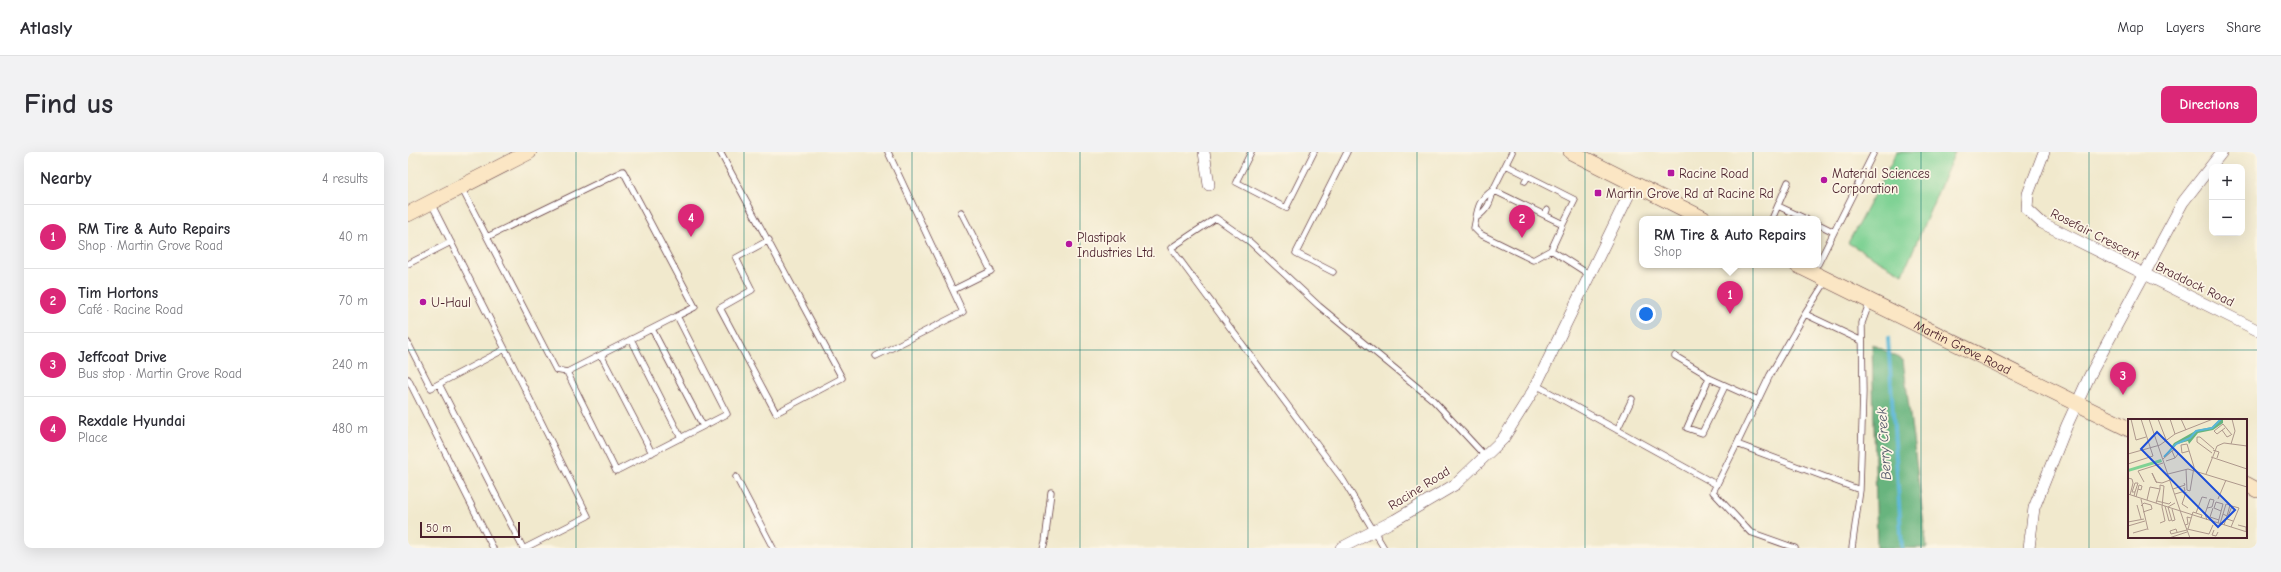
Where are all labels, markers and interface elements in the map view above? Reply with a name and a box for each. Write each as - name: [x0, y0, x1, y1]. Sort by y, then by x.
- text: Atlasly: [20, 17, 72, 39]
- text: Map: [2117, 19, 2144, 36]
- text: Layers: [2166, 19, 2204, 36]
- text: Share: [2226, 19, 2261, 36]
- button: Directions: [2161, 86, 2257, 123]
- text: Find us: [24, 88, 113, 120]
- map controls: [2209, 164, 2245, 236]
- button: +: [2209, 164, 2245, 200]
- place label: Racine Road: [1679, 166, 1749, 181]
- place label: Material Sciences Corporation: [1832, 166, 1930, 196]
- marker: Racine Road: [1666, 168, 1676, 178]
- text: Nearby: [40, 169, 91, 188]
- text: 4 results: [322, 171, 368, 186]
- marker: Material Sciences Corporation: [1819, 175, 1829, 185]
- place label: Martin Grove Rd at Racine Rd: [1606, 186, 1774, 201]
- marker: Martin Grove Rd at Racine Rd: [1593, 188, 1603, 198]
- button: −: [2209, 200, 2245, 236]
- pin: 4: [678, 204, 704, 237]
- pin: 2: [1509, 205, 1535, 238]
- street label: Rosefair Crescent: [2048, 205, 2143, 263]
- popup: [1639, 216, 1821, 268]
- text: RM Tire & Auto Repairs: [78, 220, 230, 238]
- text: RM Tire & Auto Repairs: [1654, 226, 1806, 244]
- text: 1: [50, 229, 56, 244]
- text: 40 m: [339, 229, 368, 244]
- place label: Plastipak Industries Ltd.: [1077, 230, 1155, 260]
- text: Shop · Martin Grove Road: [78, 238, 223, 253]
- marker: Plastipak Industries Ltd.: [1064, 239, 1074, 249]
- text: Shop: [1654, 244, 1682, 259]
- street label: Braddock Road: [2153, 259, 2237, 309]
- pin: 1: [1717, 281, 1743, 314]
- text: Tim Hortons: [78, 284, 158, 302]
- text: 2: [50, 293, 56, 308]
- text: 70 m: [339, 293, 368, 308]
- place label: U-Haul: [431, 295, 471, 310]
- marker: U-Haul: [418, 297, 428, 307]
- text: Café · Racine Road: [78, 302, 183, 317]
- your location: [1636, 304, 1656, 324]
- street label: Martin Grove Road: [1912, 317, 2014, 377]
- text: Jeffcoat Drive: [78, 348, 167, 366]
- text: 3: [50, 357, 56, 372]
- text: 240 m: [332, 357, 368, 372]
- pin: 3: [2110, 362, 2136, 395]
- text: Bus stop · Martin Grove Road: [78, 366, 242, 381]
- water label: Berry Creek: [1873, 407, 1895, 481]
- text: Rexdale Hyundai: [78, 412, 185, 430]
- inset map: [2128, 419, 2247, 538]
- text: 4: [50, 421, 56, 436]
- text: 480 m: [332, 421, 368, 436]
- text: Place: [78, 430, 108, 445]
- street label: Racine Road: [1385, 463, 1453, 513]
- scale bar: [420, 520, 520, 539]
- text: 50 m: [426, 522, 451, 535]

